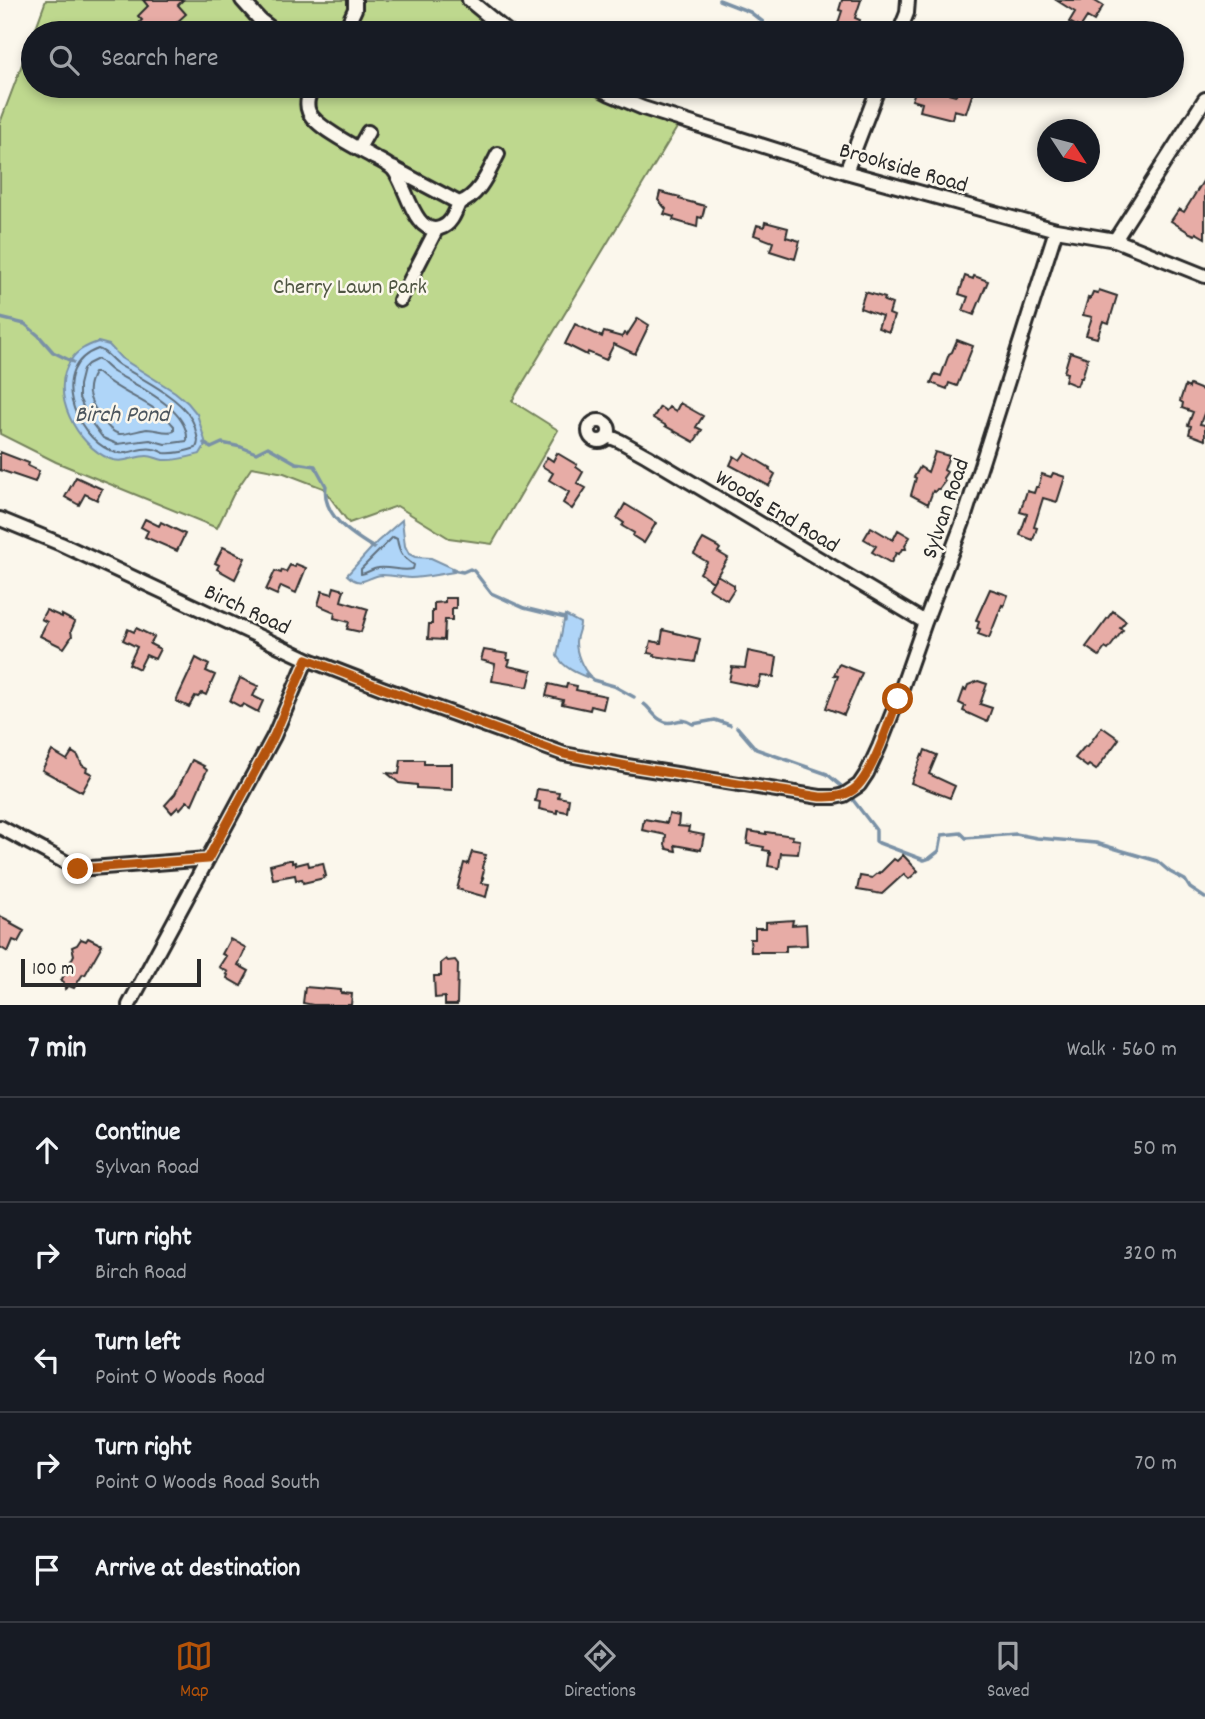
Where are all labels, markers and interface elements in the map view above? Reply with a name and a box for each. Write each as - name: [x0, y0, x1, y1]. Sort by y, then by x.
- search box: [21, 21, 1184, 98]
- icon: search: [45, 41, 83, 79]
- text: Search here: [101, 41, 219, 78]
- north arrow: [1037, 119, 1100, 182]
- street label: Brookside Road: [835, 135, 971, 203]
- park label: Cherry Lawn Park: [273, 272, 427, 305]
- water label: Birch Pond: [75, 399, 172, 433]
- street label: Sylvan Road: [915, 454, 980, 564]
- street label: Woods End Road: [708, 463, 845, 563]
- street label: Birch Road: [198, 577, 295, 646]
- route start: [882, 683, 913, 714]
- route end: [62, 853, 93, 884]
- scale bar: [21, 956, 201, 988]
- text: 100 m: [32, 957, 74, 984]
- text: 7 min: [28, 1029, 86, 1072]
- text: Walk · 560 m: [1067, 1034, 1177, 1067]
- text: Continue: [95, 1115, 180, 1152]
- icon: ahead: [28, 1131, 66, 1169]
- text: 50 m: [1133, 1133, 1177, 1166]
- text: Sylvan Road: [95, 1152, 199, 1185]
- text: Turn right: [95, 1220, 192, 1257]
- icon: right: [28, 1236, 66, 1274]
- text: 320 m: [1123, 1238, 1177, 1271]
- text: Birch Road: [95, 1257, 187, 1290]
- text: Turn left: [95, 1325, 181, 1362]
- icon: left: [28, 1341, 66, 1379]
- text: 120 m: [1128, 1343, 1177, 1376]
- text: Point O Woods Road: [95, 1362, 265, 1395]
- text: Turn right: [95, 1430, 192, 1467]
- icon: right: [28, 1446, 66, 1484]
- text: 70 m: [1135, 1448, 1177, 1481]
- text: Point O Woods Road South: [95, 1467, 320, 1500]
- icon: arrive: [28, 1551, 66, 1589]
- text: Arrive at destination: [95, 1551, 300, 1588]
- tab: Map: [175, 1637, 213, 1706]
- tab: Directions: [564, 1637, 636, 1706]
- tab: Saved: [987, 1637, 1030, 1706]

